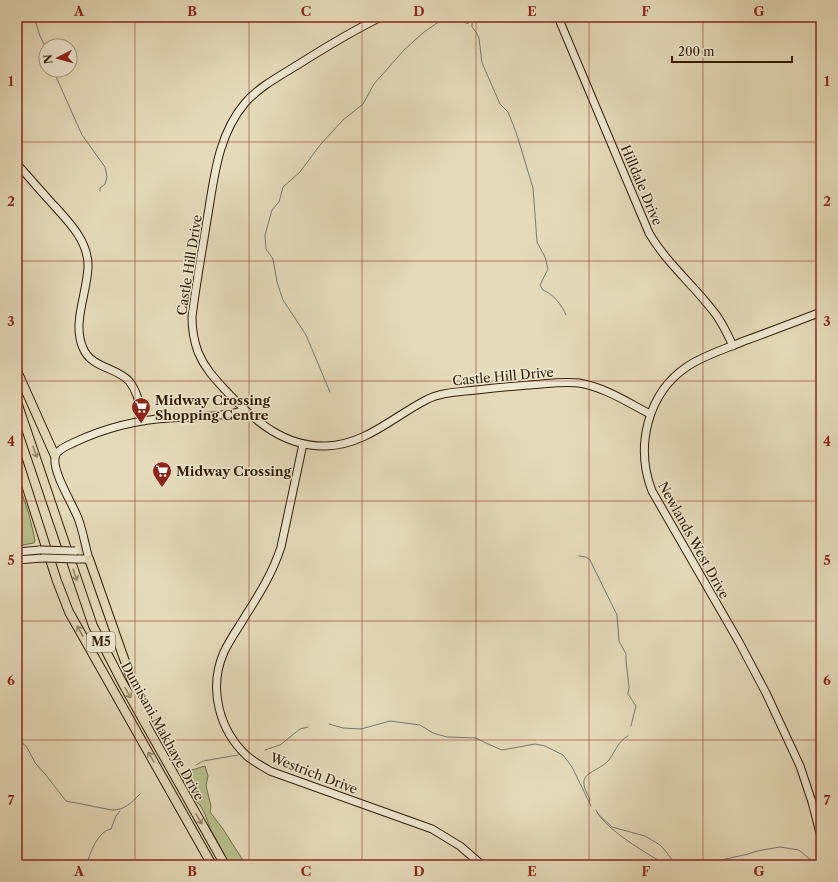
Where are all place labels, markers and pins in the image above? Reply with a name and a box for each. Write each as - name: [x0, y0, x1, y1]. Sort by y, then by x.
- place label: Midway Crossing Shopping Centre: [155, 392, 271, 423]
- supermarket icon: Midway Crossing Shopping Centre: [130, 396, 152, 424]
- supermarket icon: Midway Crossing: [151, 460, 173, 488]
- place label: Midway Crossing: [176, 463, 292, 479]

